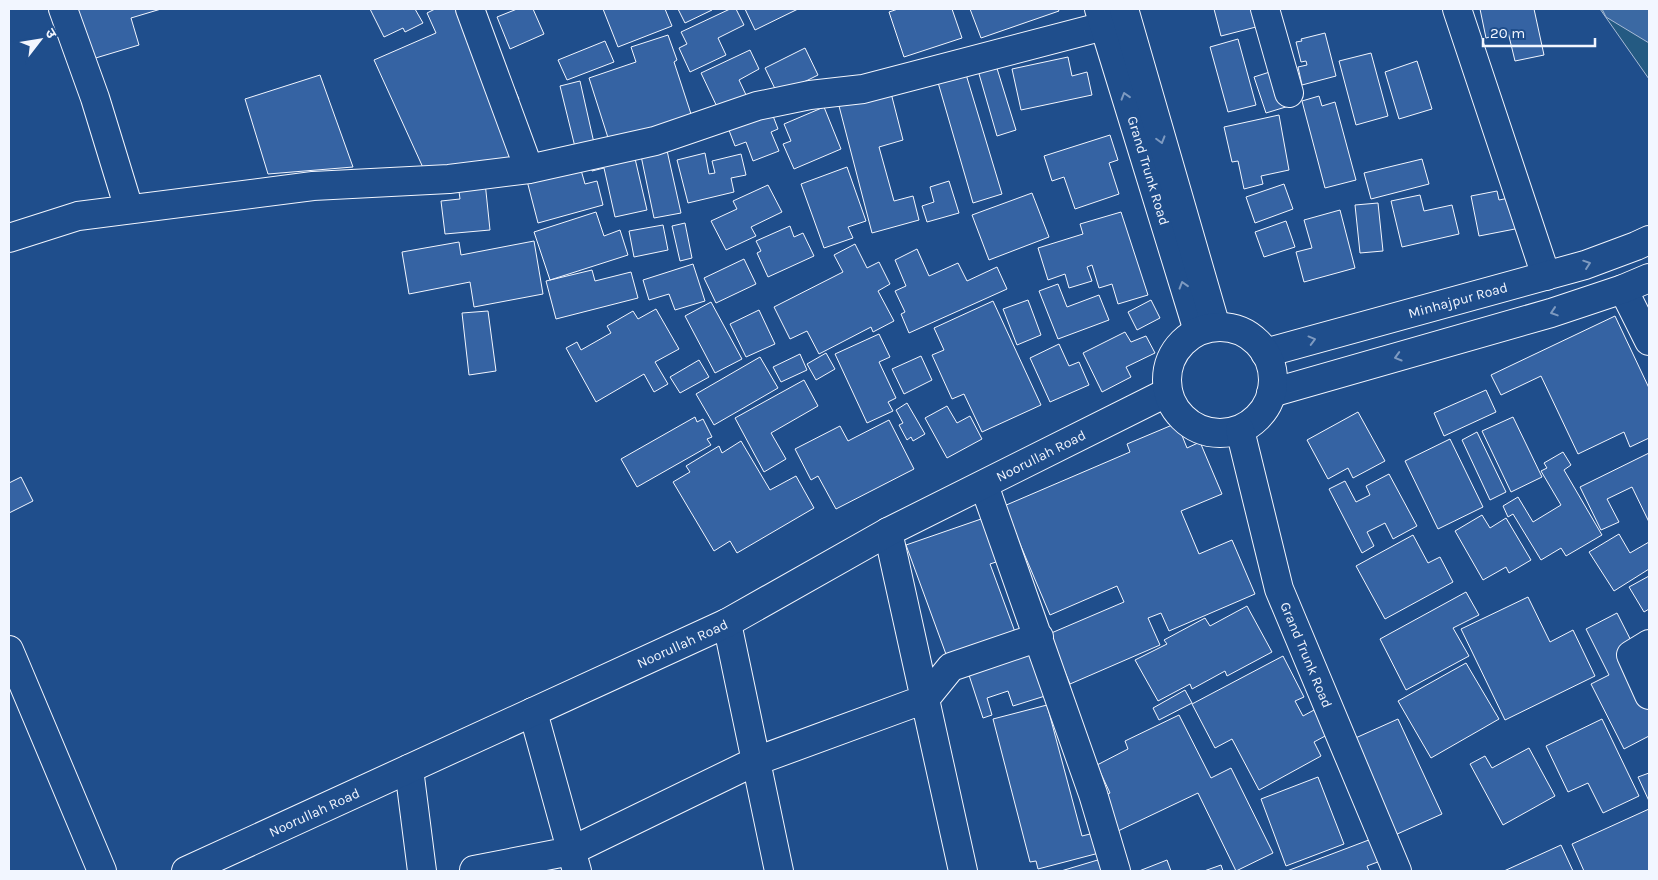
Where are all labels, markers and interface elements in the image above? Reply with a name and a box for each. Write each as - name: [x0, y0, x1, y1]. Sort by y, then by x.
- north arrow: [15, 15, 65, 65]
- scale bar: [1483, 15, 1596, 47]
- text: 20 m: [1490, 24, 1525, 42]
- text: उ: [41, 26, 61, 42]
- one-way arrow: [1121, 92, 1131, 101]
- street label: Grand Trunk Road: [1124, 114, 1173, 227]
- one-way arrow: [1156, 135, 1166, 143]
- one-way arrow: [1582, 260, 1590, 270]
- street label: Minhajpur Road: [1406, 278, 1509, 322]
- one-way arrow: [1179, 281, 1189, 289]
- one-way arrow: [1550, 306, 1559, 316]
- one-way arrow: [1307, 336, 1316, 346]
- one-way arrow: [1394, 351, 1403, 361]
- street label: Noorullah Road: [993, 426, 1089, 485]
- street label: Grand Trunk Road: [1277, 599, 1336, 710]
- street label: Noorullah Road: [634, 615, 730, 672]
- street label: Noorullah Road: [266, 784, 362, 840]

